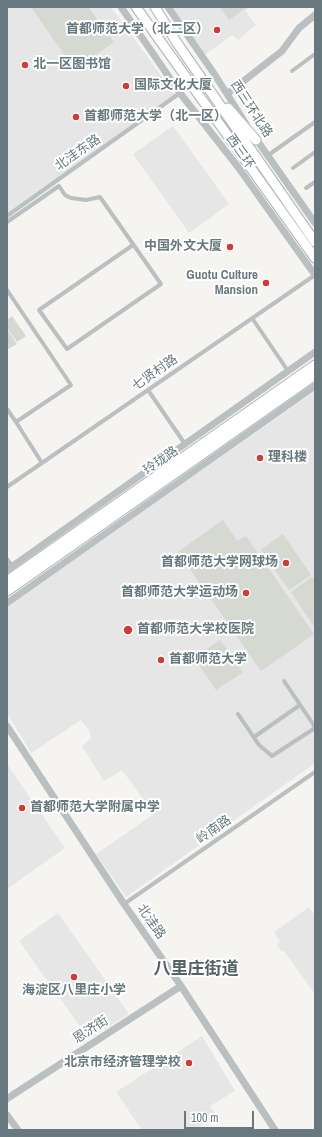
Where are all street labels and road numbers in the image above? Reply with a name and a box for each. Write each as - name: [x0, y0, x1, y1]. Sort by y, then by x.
- street label: 西三环北路: [227, 77, 275, 141]
- street label: 北洼东路: [52, 132, 104, 174]
- street label: 西三环: [222, 132, 258, 172]
- street label: 七贤村路: [129, 352, 181, 394]
- street label: 玲珑路: [141, 443, 181, 479]
- street label: 岭南路: [194, 812, 234, 848]
- street label: 北洼路: [133, 902, 169, 942]
- street label: 恩济街: [70, 1013, 112, 1047]

